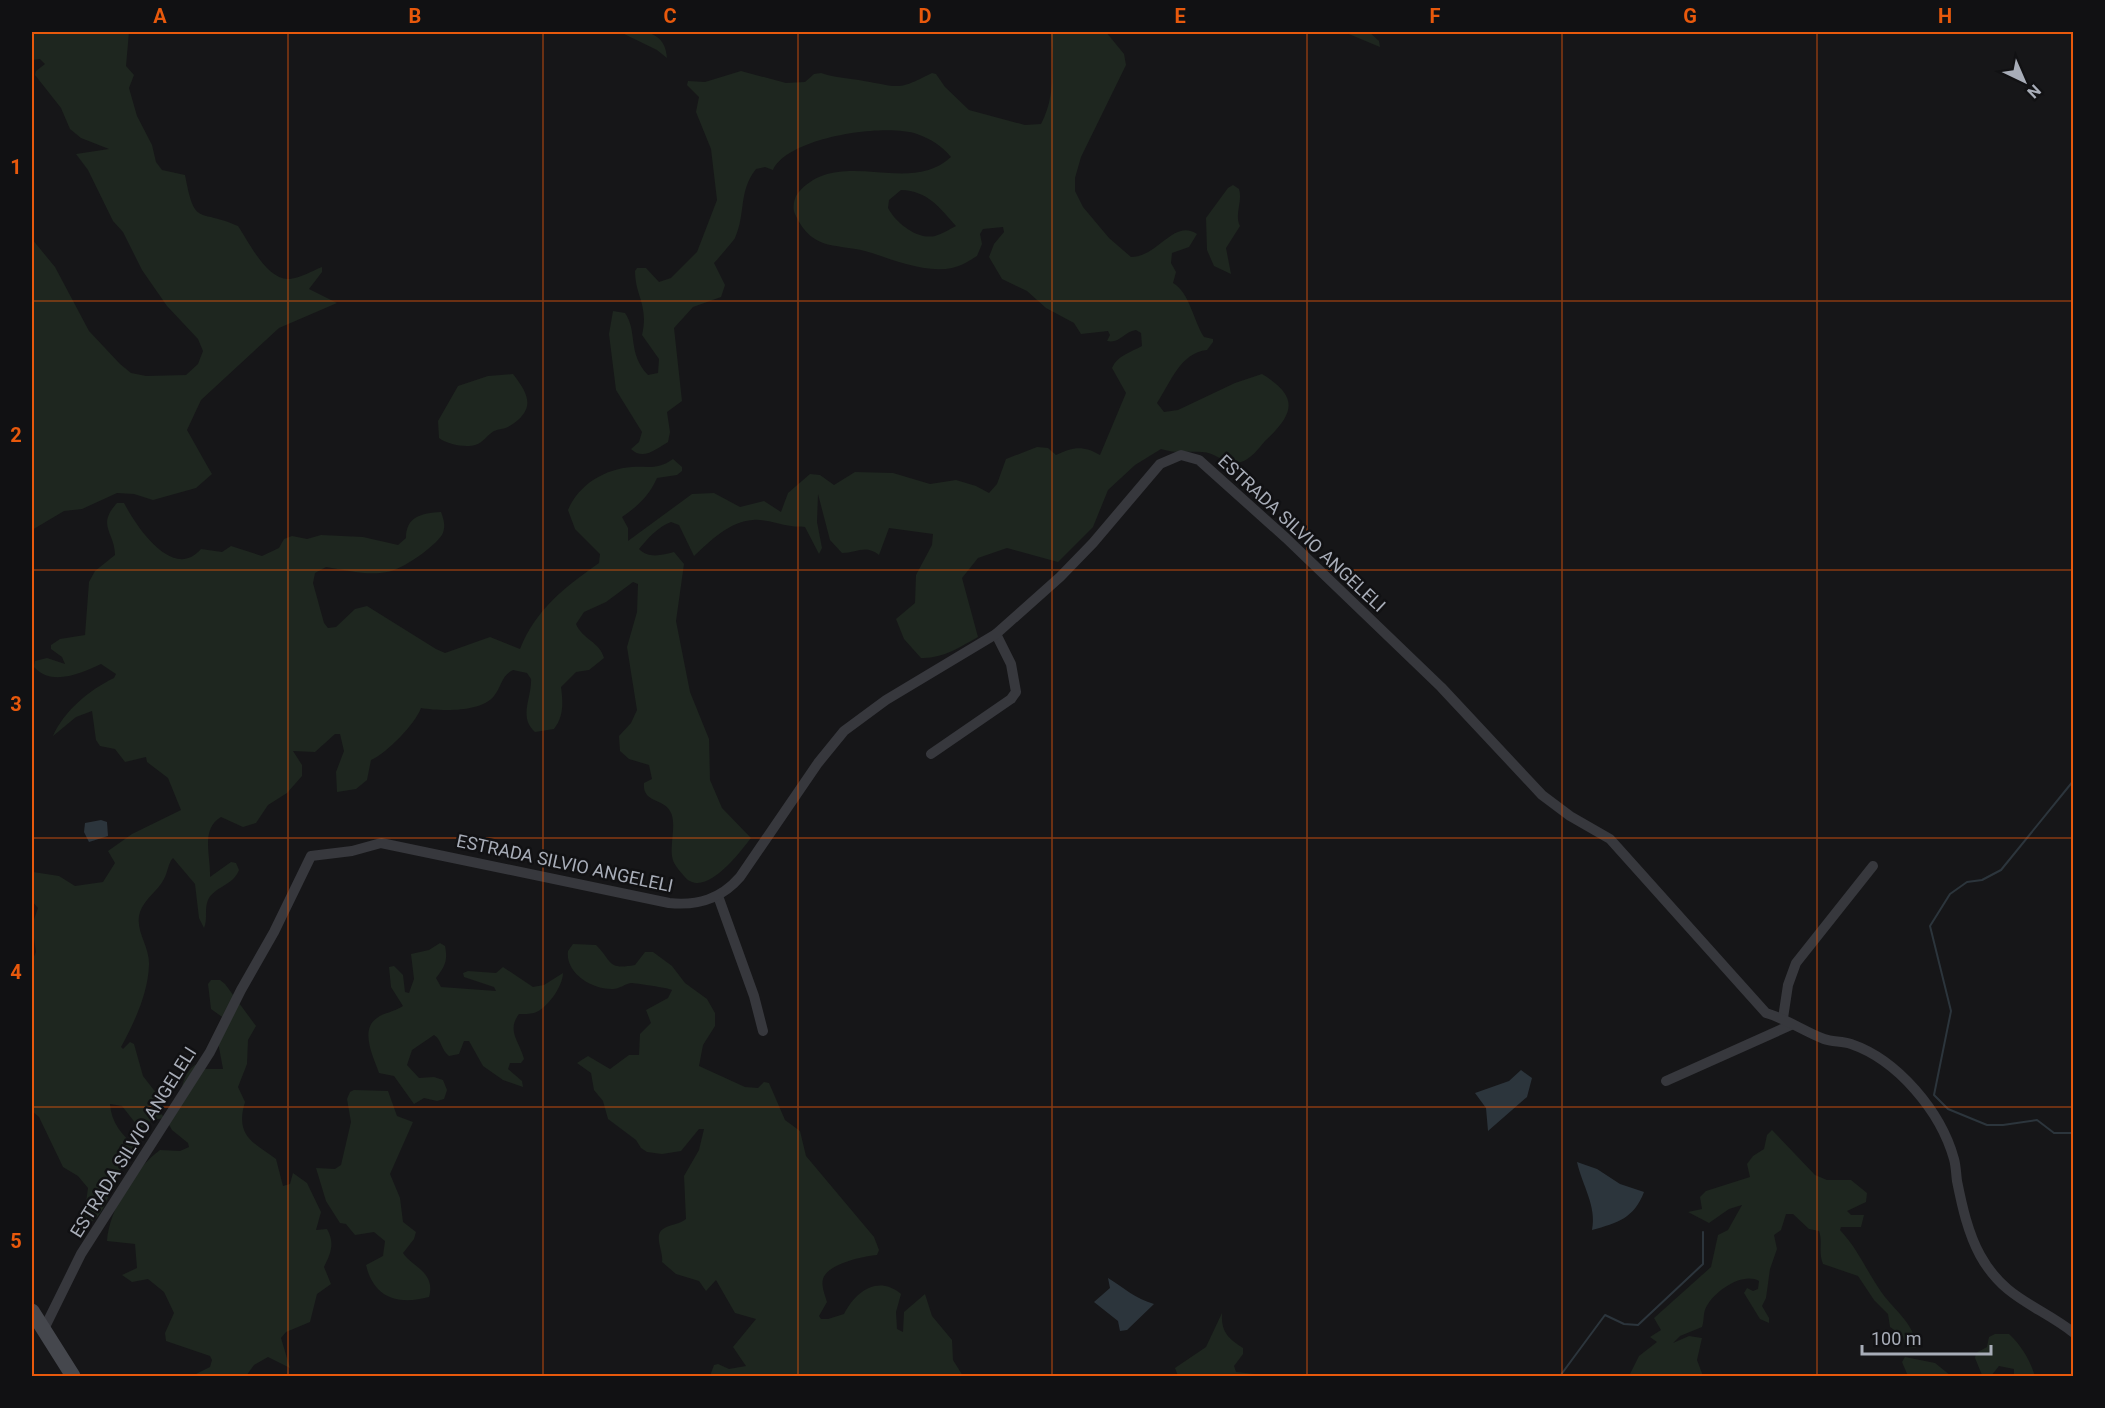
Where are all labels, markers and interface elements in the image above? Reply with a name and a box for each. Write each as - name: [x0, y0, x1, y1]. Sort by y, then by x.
- text: A: [153, 4, 167, 28]
- text: B: [409, 4, 421, 28]
- text: C: [663, 4, 677, 28]
- text: D: [919, 4, 932, 28]
- text: E: [1174, 4, 1186, 28]
- text: F: [1430, 4, 1441, 28]
- text: G: [1683, 4, 1697, 28]
- text: H: [1938, 4, 1952, 28]
- north arrow: [1994, 51, 2054, 111]
- text: N: [2023, 81, 2045, 102]
- text: 1: [10, 155, 22, 179]
- text: 2: [10, 423, 22, 447]
- street label: ESTRADA SILVIO ANGELELI: [1214, 450, 1390, 616]
- text: 3: [10, 692, 22, 716]
- street label: ESTRADA SILVIO ANGELELI: [455, 830, 675, 896]
- text: 4: [10, 960, 22, 984]
- street label: ESTRADA SILVIO ANGELELI: [66, 1043, 200, 1241]
- text: 5: [10, 1229, 22, 1253]
- scale bar: [1862, 1318, 1991, 1356]
- text: 100 m: [1871, 1328, 1922, 1349]

